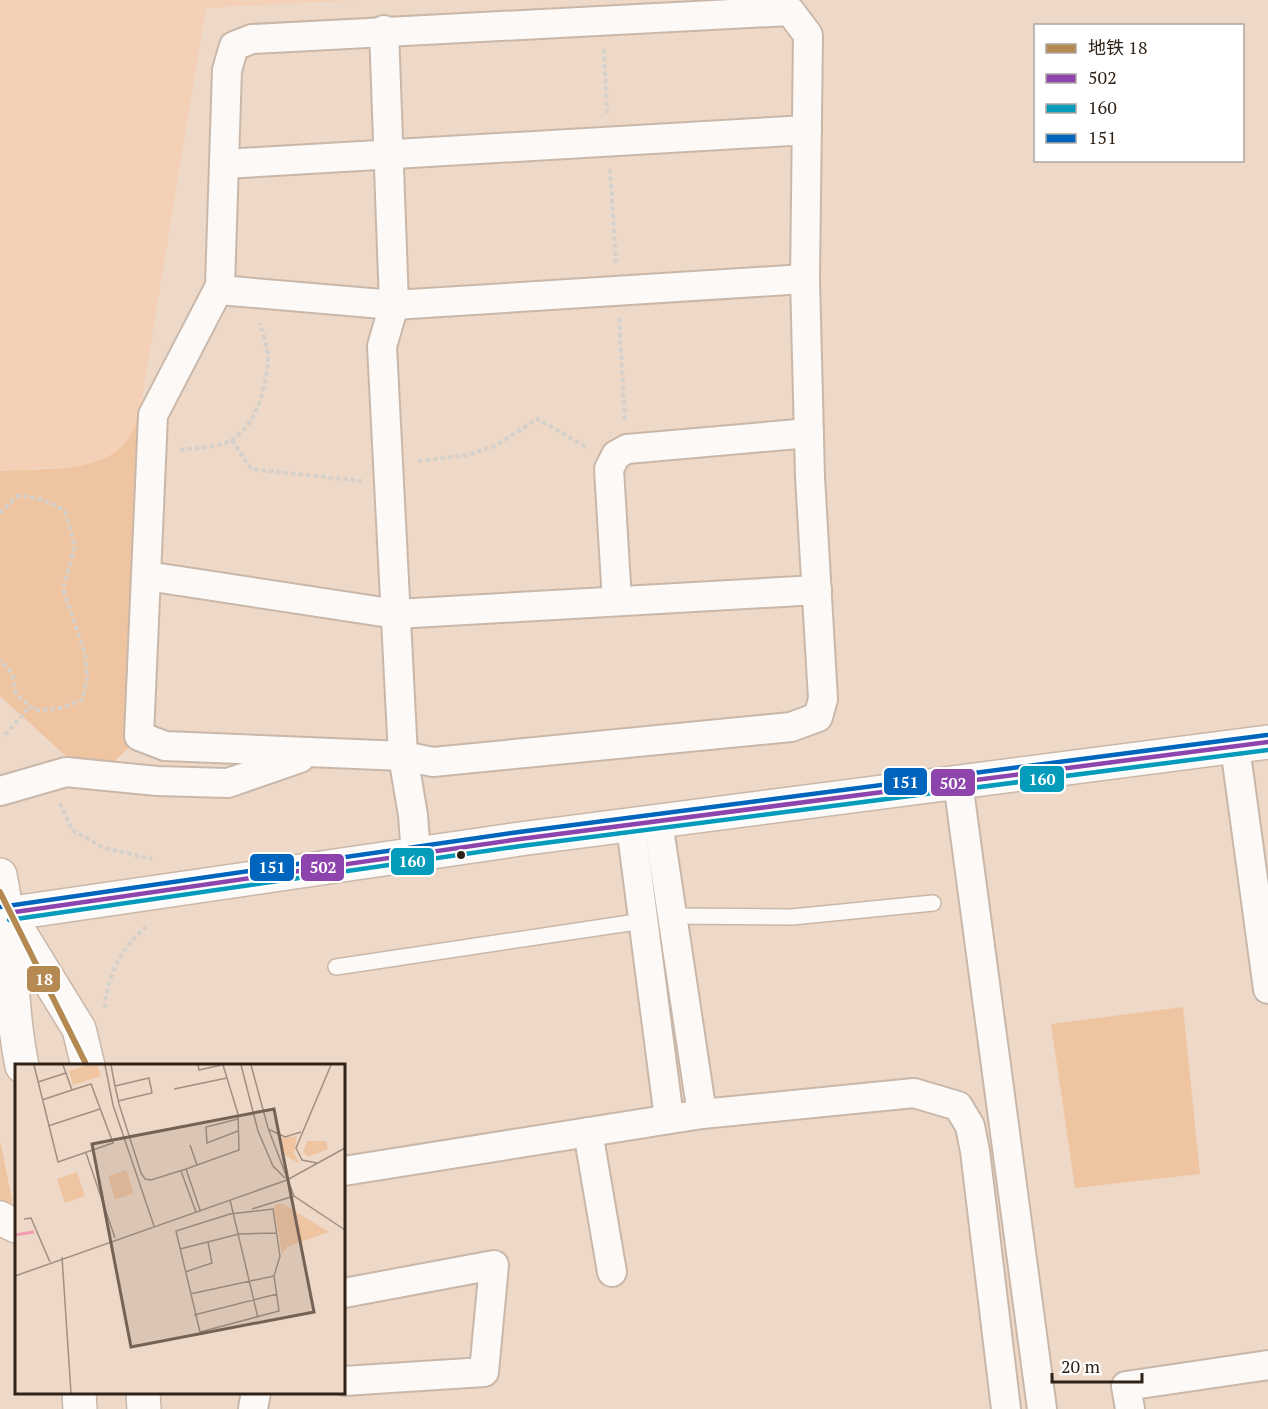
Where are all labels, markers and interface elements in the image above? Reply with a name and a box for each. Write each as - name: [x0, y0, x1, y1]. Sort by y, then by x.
- legend: [1034, 24, 1244, 162]
- text: 地铁 18: [1088, 35, 1148, 59]
- text: 502: [1088, 65, 1117, 89]
- text: 160: [1088, 95, 1117, 119]
- text: 151: [1088, 125, 1117, 149]
- line badge: 160: [1019, 765, 1065, 793]
- line badge: 151: [883, 767, 928, 796]
- line badge: 502: [930, 768, 976, 797]
- text: 160: [1028, 768, 1056, 790]
- text: 151: [891, 771, 919, 793]
- text: 502: [939, 772, 967, 794]
- line badge: 160: [390, 847, 435, 876]
- unlabelled marker: [455, 849, 467, 861]
- text: 160: [398, 850, 426, 872]
- line badge: 151: [249, 853, 295, 882]
- line badge: 502: [300, 853, 345, 882]
- text: 151: [258, 856, 286, 878]
- text: 502: [309, 856, 337, 878]
- line badge: 18: [26, 965, 61, 993]
- text: 18: [35, 968, 53, 990]
- inset map: [15, 1064, 345, 1394]
- scale bar: [1052, 1346, 1142, 1384]
- text: 20 m: [1061, 1354, 1101, 1378]

